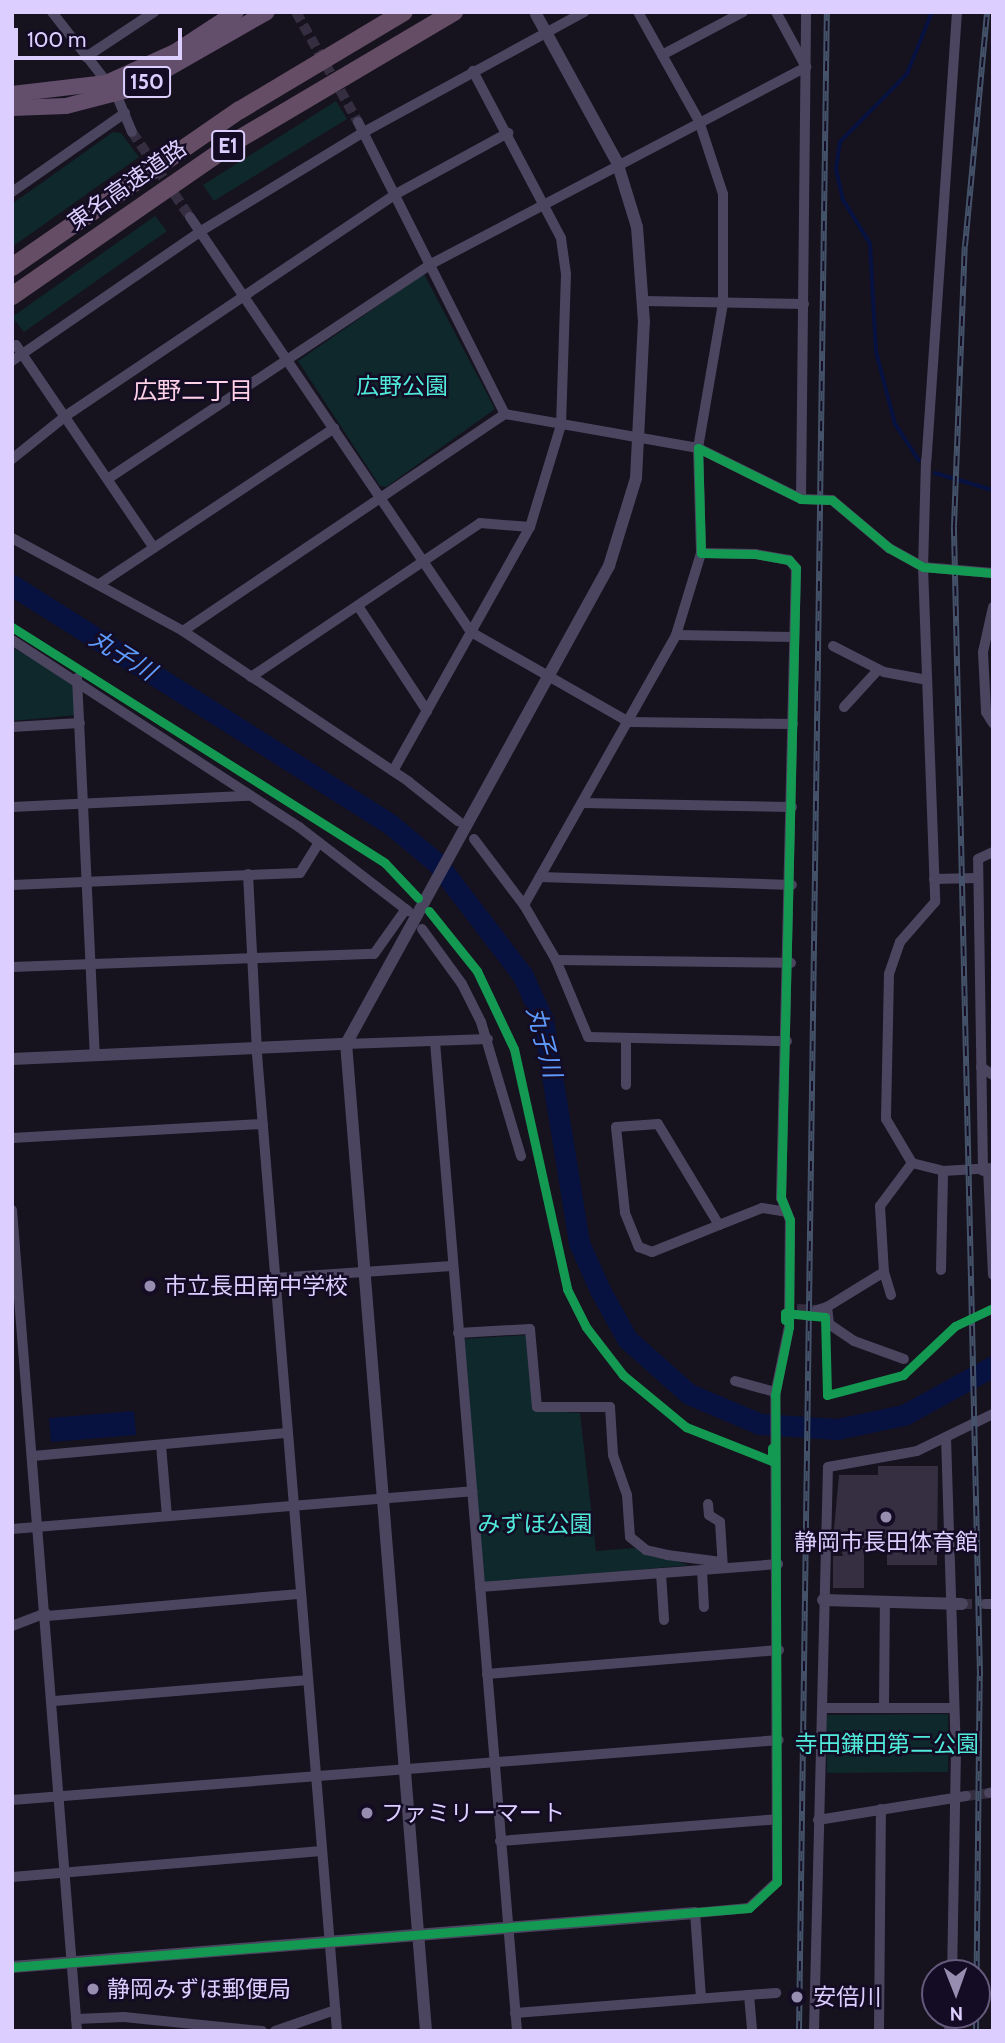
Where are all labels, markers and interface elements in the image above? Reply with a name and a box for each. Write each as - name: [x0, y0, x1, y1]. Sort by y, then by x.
- scale bar: [18, 14, 186, 58]
- text: 100 m: [27, 27, 86, 52]
- road number: 150: [122, 64, 172, 100]
- road number: E1: [210, 128, 246, 164]
- street label: 東名高速道路: [63, 134, 191, 236]
- park label: 広野公園: [356, 372, 448, 400]
- district label: 広野二丁目: [133, 377, 253, 405]
- water label: 丸子川: [85, 624, 161, 686]
- water label: 丸子川: [521, 1003, 567, 1081]
- place label: 市立長田南中学校: [164, 1272, 348, 1300]
- marker: 市立長田南中学校: [142, 1278, 158, 1294]
- marker: 静岡市長田体育館: [878, 1509, 894, 1525]
- park label: みずほ公園: [478, 1510, 592, 1538]
- place label: 静岡市長田体育館: [794, 1528, 978, 1556]
- park label: 寺田鎌田第二公園: [795, 1730, 979, 1758]
- place label: ファミリーマート: [381, 1799, 565, 1827]
- marker: ファミリーマート: [359, 1805, 375, 1821]
- north arrow: [921, 1959, 991, 2029]
- place label: 静岡みずほ郵便局: [107, 1975, 291, 2003]
- marker: 静岡みずほ郵便局: [85, 1981, 101, 1997]
- place label: 安倍川: [813, 1983, 882, 2011]
- marker: 安倍川: [787, 1987, 807, 2007]
- text: N: [949, 2002, 963, 2025]

